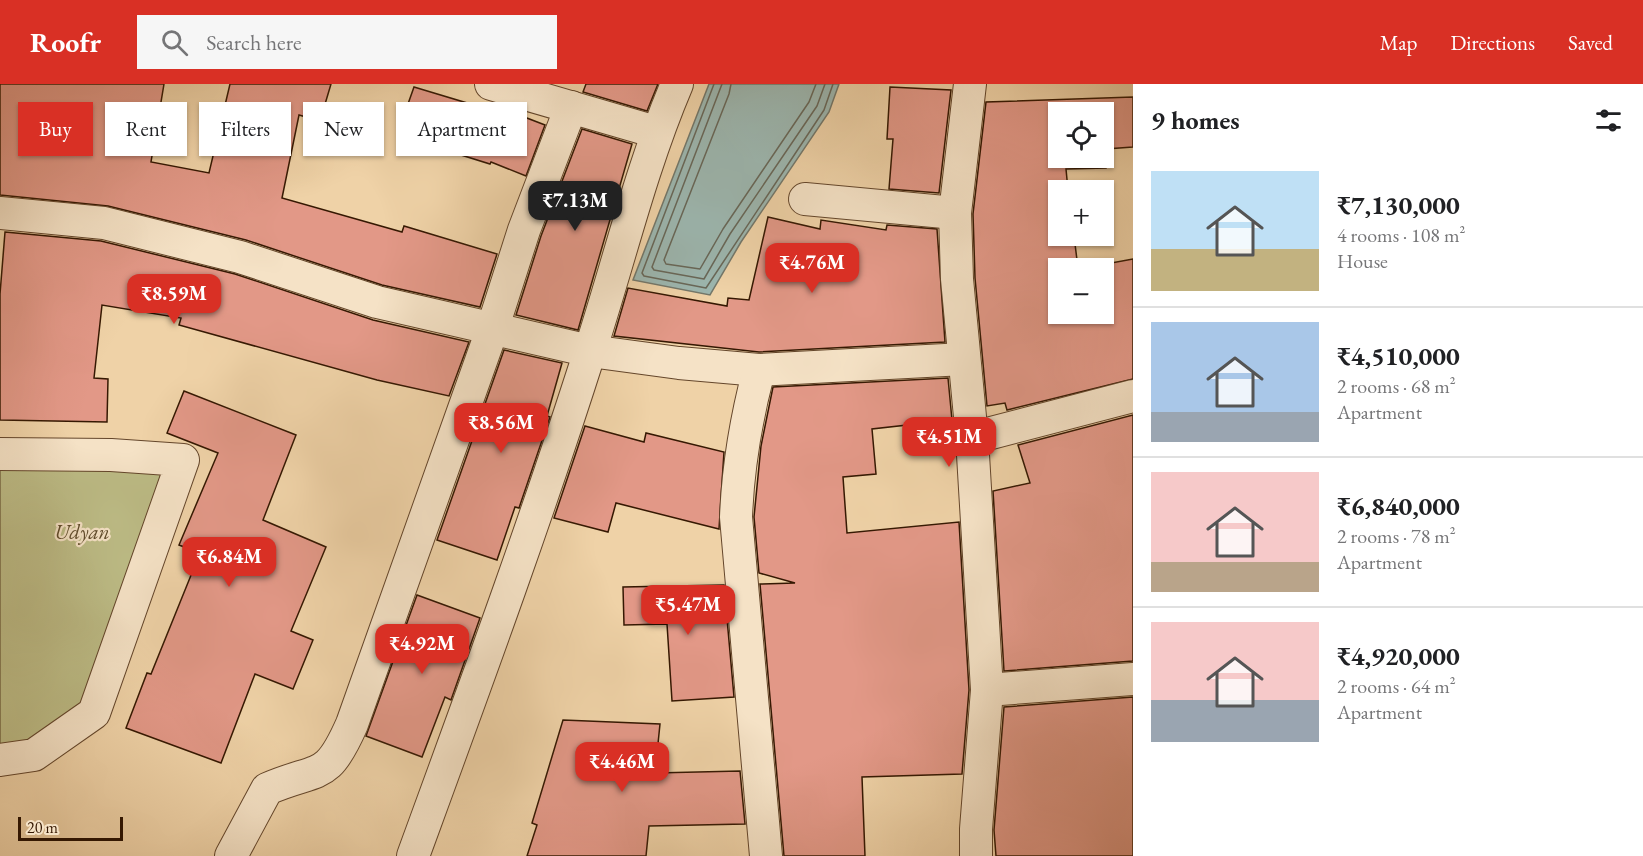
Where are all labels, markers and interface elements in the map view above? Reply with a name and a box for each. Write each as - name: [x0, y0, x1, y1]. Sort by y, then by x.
- search box: [137, 15, 557, 69]
- text: Roofr: [30, 24, 101, 60]
- icon: search: [158, 26, 191, 59]
- text: Search here: [206, 28, 302, 57]
- text: Map: [1380, 29, 1417, 56]
- text: Directions: [1450, 29, 1535, 56]
- text: Saved: [1568, 29, 1613, 56]
- chip: Buy: [18, 102, 93, 156]
- chip: Rent: [105, 102, 187, 156]
- chip: Filters: [199, 102, 291, 156]
- chip: New: [303, 102, 384, 156]
- chip: Apartment: [396, 102, 527, 156]
- map controls: [1048, 102, 1114, 324]
- button: locate: [1048, 102, 1114, 168]
- text: 9 homes: [1151, 103, 1240, 137]
- icon: filters: [1592, 104, 1625, 137]
- button: +: [1048, 180, 1114, 246]
- pin: ₹7.13M: [526, 181, 624, 232]
- text: ₹7.13M: [542, 187, 608, 213]
- text: ₹7,130,000: [1337, 188, 1460, 222]
- icon: home: [1199, 195, 1271, 267]
- text: 4 rooms · 108 m²: [1337, 222, 1465, 248]
- pin: ₹4.76M: [763, 243, 861, 294]
- text: House: [1337, 248, 1388, 274]
- text: ₹4.76M: [779, 249, 845, 275]
- button: −: [1048, 258, 1114, 324]
- pin: ₹8.59M: [125, 274, 223, 325]
- text: ₹8.59M: [141, 280, 207, 306]
- text: ₹4,510,000: [1337, 339, 1460, 373]
- icon: home: [1199, 346, 1271, 418]
- text: 2 rooms · 68 m²: [1337, 373, 1456, 399]
- text: Apartment: [1337, 399, 1422, 425]
- pin: ₹8.56M: [452, 403, 550, 454]
- text: ₹8.56M: [468, 409, 534, 435]
- pin: ₹4.51M: [900, 417, 998, 468]
- text: ₹4.51M: [916, 423, 982, 449]
- text: ₹6,840,000: [1337, 489, 1460, 523]
- icon: home: [1199, 496, 1271, 568]
- park label: Udyan: [55, 518, 110, 545]
- text: 2 rooms · 78 m²: [1337, 523, 1456, 549]
- pin: ₹6.84M: [180, 537, 278, 588]
- text: ₹6.84M: [196, 543, 262, 569]
- text: Apartment: [1337, 549, 1422, 575]
- pin: ₹5.47M: [639, 585, 737, 636]
- text: ₹5.47M: [655, 591, 721, 617]
- pin: ₹4.92M: [373, 624, 471, 675]
- text: ₹4.92M: [389, 630, 455, 656]
- text: ₹4,920,000: [1337, 639, 1460, 673]
- icon: home: [1199, 646, 1271, 718]
- text: 2 rooms · 64 m²: [1337, 673, 1456, 699]
- text: Apartment: [1337, 699, 1422, 725]
- pin: ₹4.46M: [573, 742, 671, 793]
- text: ₹4.46M: [589, 748, 655, 774]
- scale bar: [18, 814, 123, 842]
- text: 20 m: [27, 817, 58, 838]

